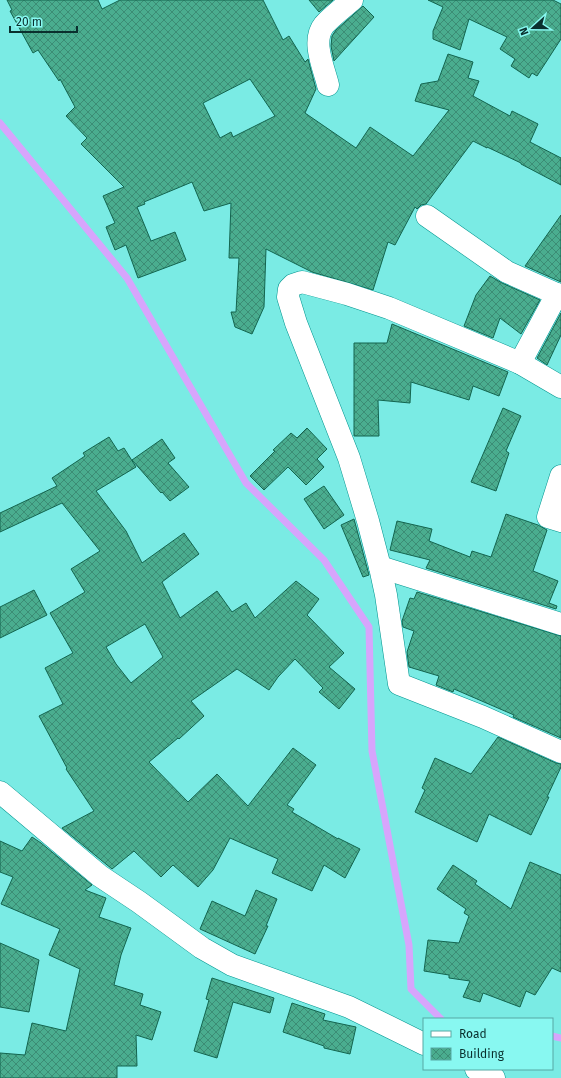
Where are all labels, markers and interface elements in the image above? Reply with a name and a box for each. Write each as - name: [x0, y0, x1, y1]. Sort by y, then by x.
- scale bar: [10, 8, 77, 34]
- north arrow: [513, 8, 553, 48]
- text: 20 m: [16, 15, 42, 29]
- text: N: [517, 26, 532, 37]
- legend: [423, 1018, 553, 1070]
- text: Road: [459, 1027, 487, 1041]
- text: Building: [459, 1047, 505, 1061]

